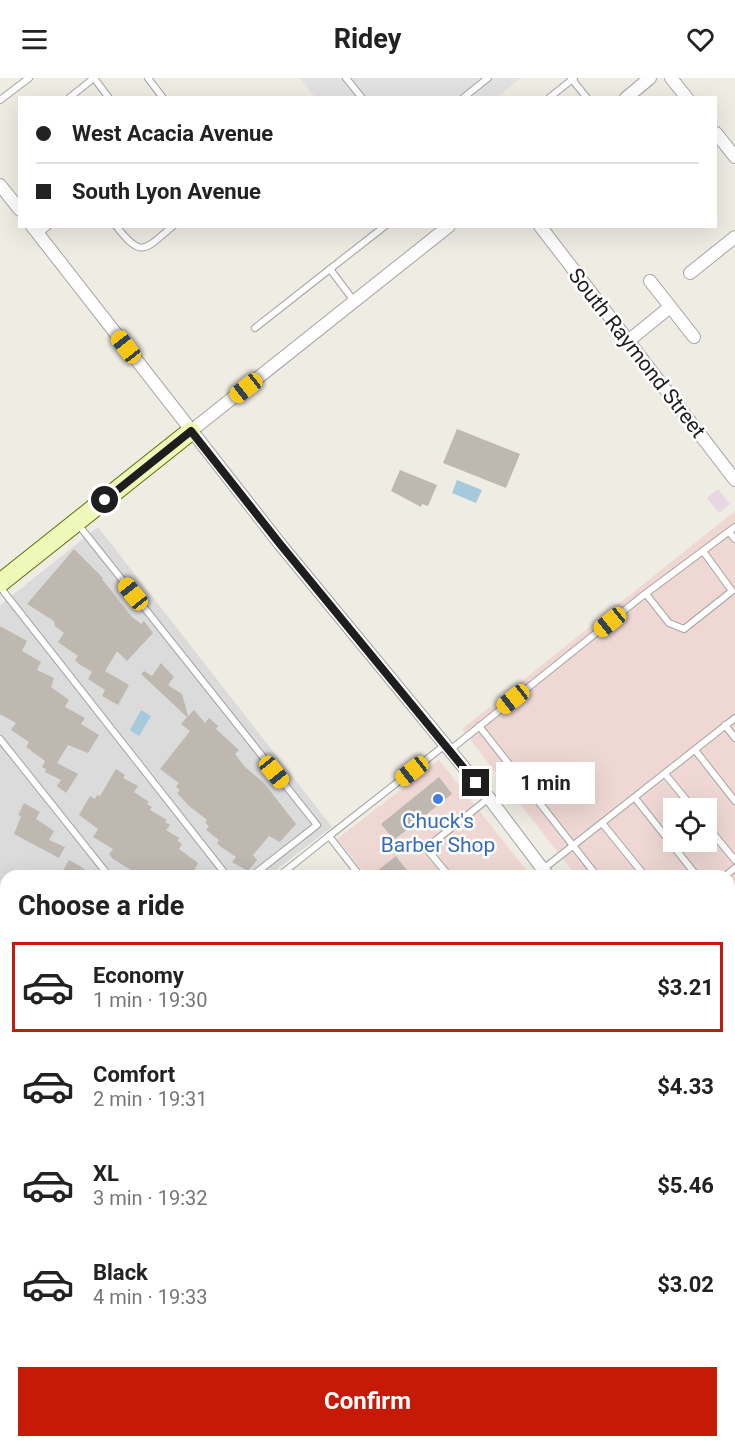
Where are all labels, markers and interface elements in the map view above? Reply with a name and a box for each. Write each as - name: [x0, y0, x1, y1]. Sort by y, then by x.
- icon: menu: [18, 23, 51, 56]
- text: Ridey: [334, 23, 401, 55]
- icon: heart: [684, 23, 717, 56]
- text: West Acacia Avenue: [72, 121, 273, 146]
- text: South Lyon Avenue: [72, 179, 261, 204]
- street label: South Raymond Street: [563, 264, 711, 443]
- car: [108, 327, 144, 367]
- car: [226, 370, 266, 406]
- route start: [91, 486, 118, 513]
- car: [115, 574, 151, 614]
- car: [590, 604, 630, 640]
- car: [493, 681, 533, 717]
- car: [256, 752, 292, 792]
- car: [392, 753, 432, 789]
- callout: 1 min: [497, 762, 596, 804]
- route end: [462, 769, 489, 796]
- text: 1 min: [520, 771, 571, 795]
- marker: Chuck's Barber Shop: [431, 792, 445, 806]
- map controls: [663, 798, 717, 852]
- button: locate: [663, 798, 717, 852]
- place label: Chuck's Barber Shop: [381, 809, 495, 857]
- text: Choose a ride: [18, 890, 184, 922]
- icon: car: [21, 960, 75, 1014]
- text: Economy: [93, 963, 184, 988]
- text: $3.21: [657, 975, 714, 1000]
- text: 1 min · 19:30: [93, 988, 208, 1012]
- icon: car: [21, 1059, 75, 1113]
- text: Comfort: [93, 1062, 175, 1087]
- text: $4.33: [657, 1074, 714, 1099]
- text: 2 min · 19:31: [93, 1087, 208, 1111]
- icon: car: [21, 1158, 75, 1212]
- text: XL: [93, 1161, 119, 1186]
- text: $5.46: [657, 1173, 714, 1198]
- text: 3 min · 19:32: [93, 1186, 208, 1210]
- icon: car: [21, 1257, 75, 1311]
- text: Black: [93, 1260, 148, 1285]
- text: $3.02: [657, 1272, 714, 1297]
- text: 4 min · 19:33: [93, 1285, 208, 1309]
- button: Confirm: [18, 1367, 717, 1436]

